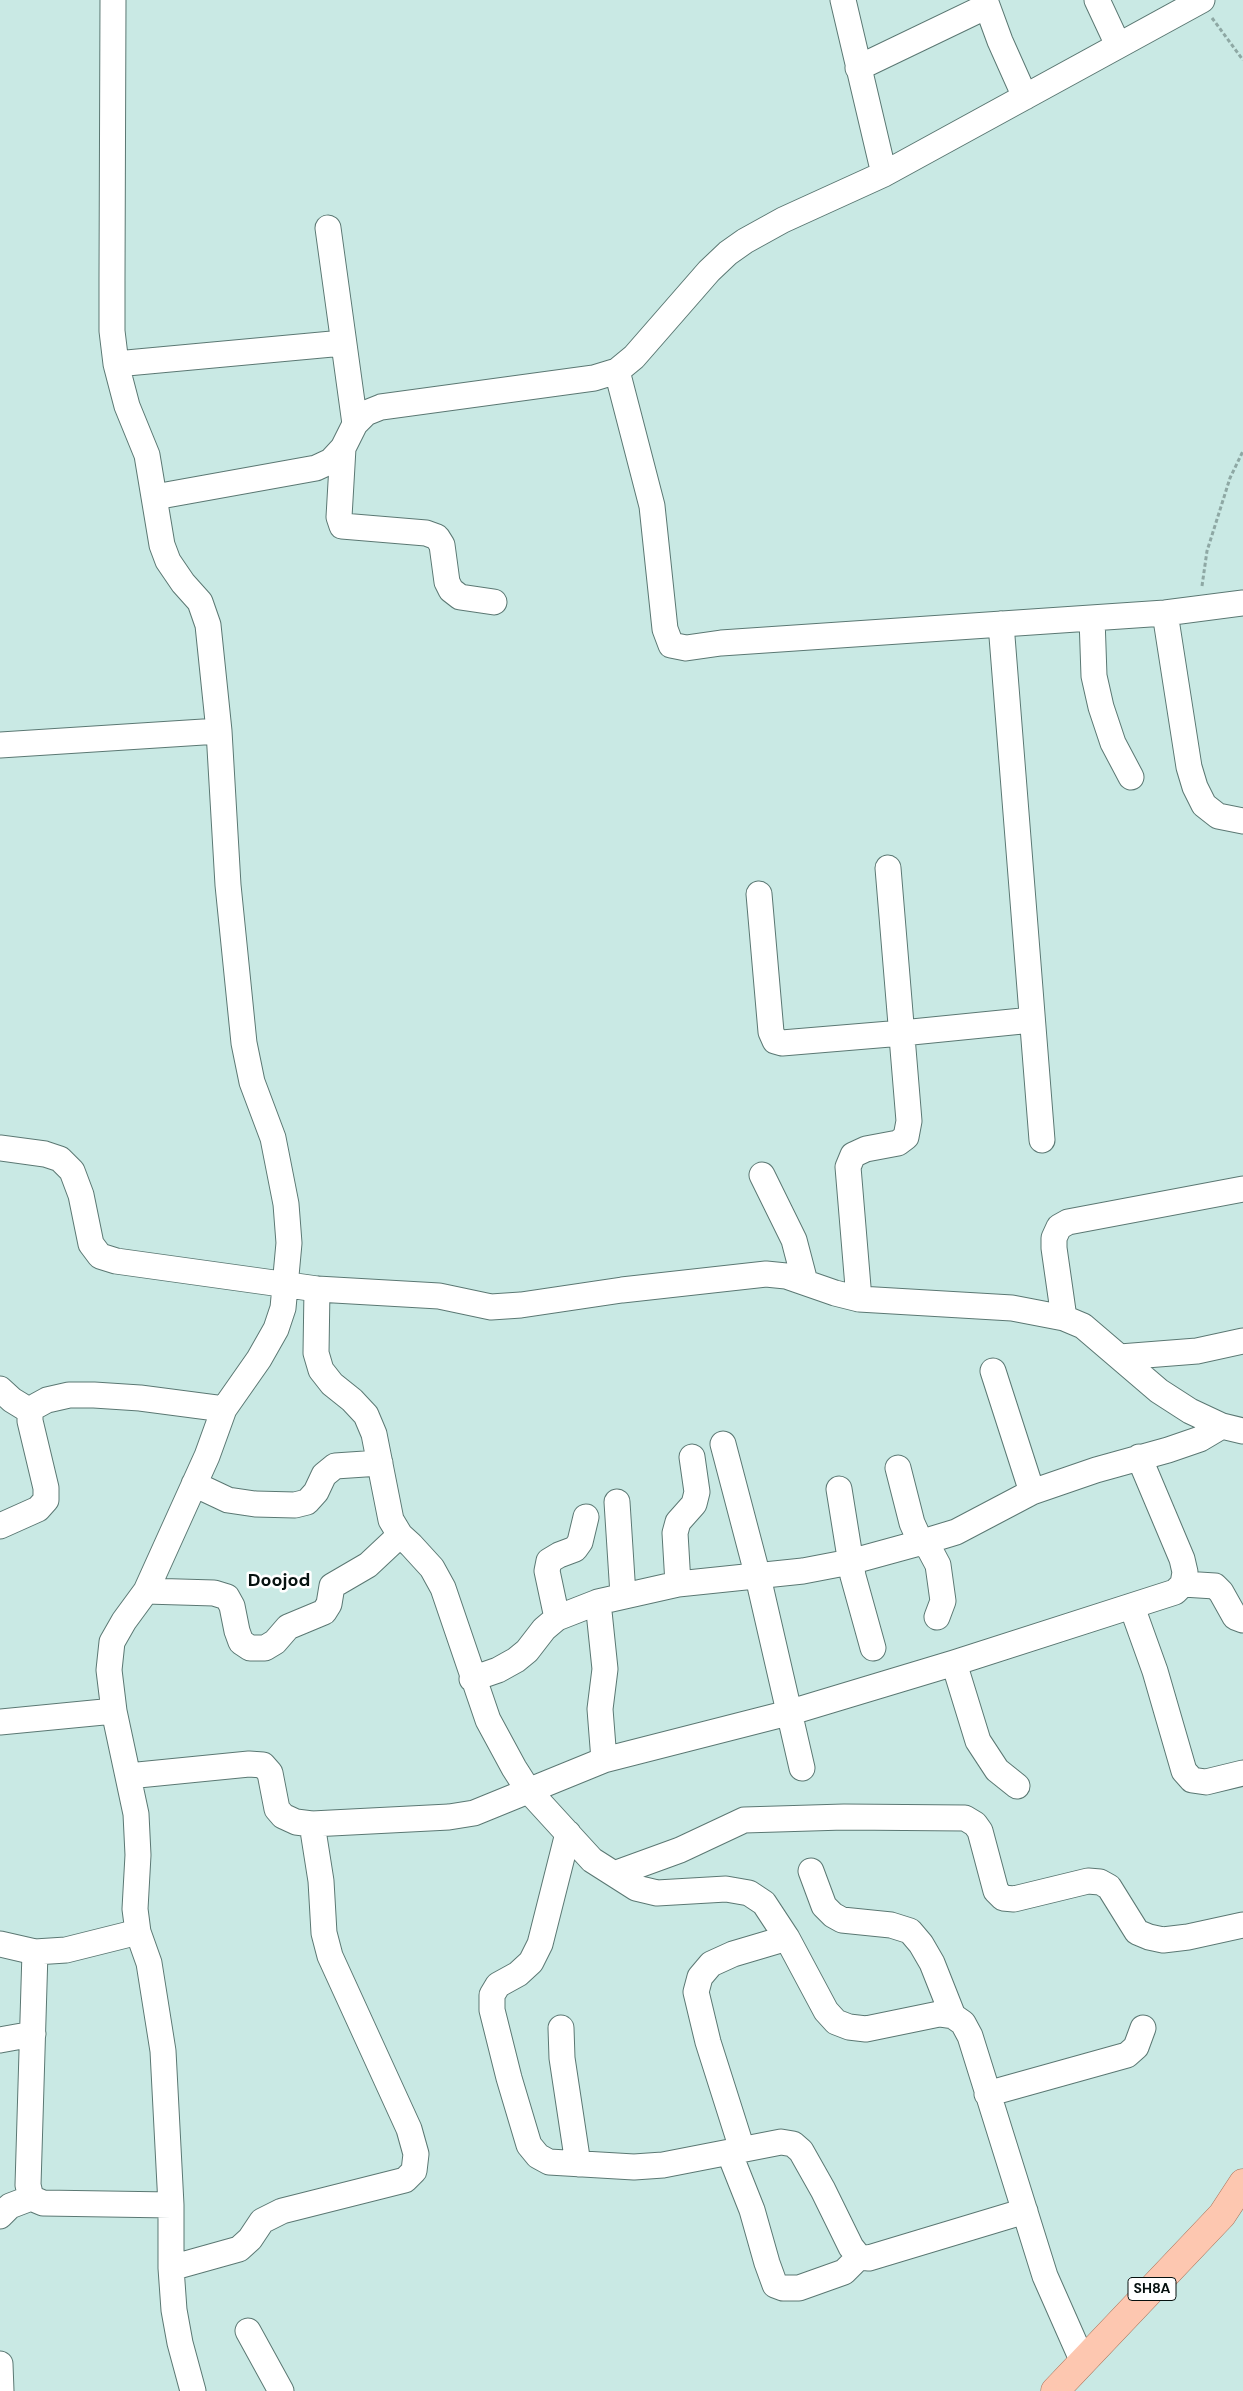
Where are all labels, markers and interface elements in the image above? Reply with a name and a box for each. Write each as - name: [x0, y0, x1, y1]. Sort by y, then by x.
- district label: Doojod: [248, 1570, 310, 1592]
- road number: SH8A: [1128, 2278, 1176, 2300]

